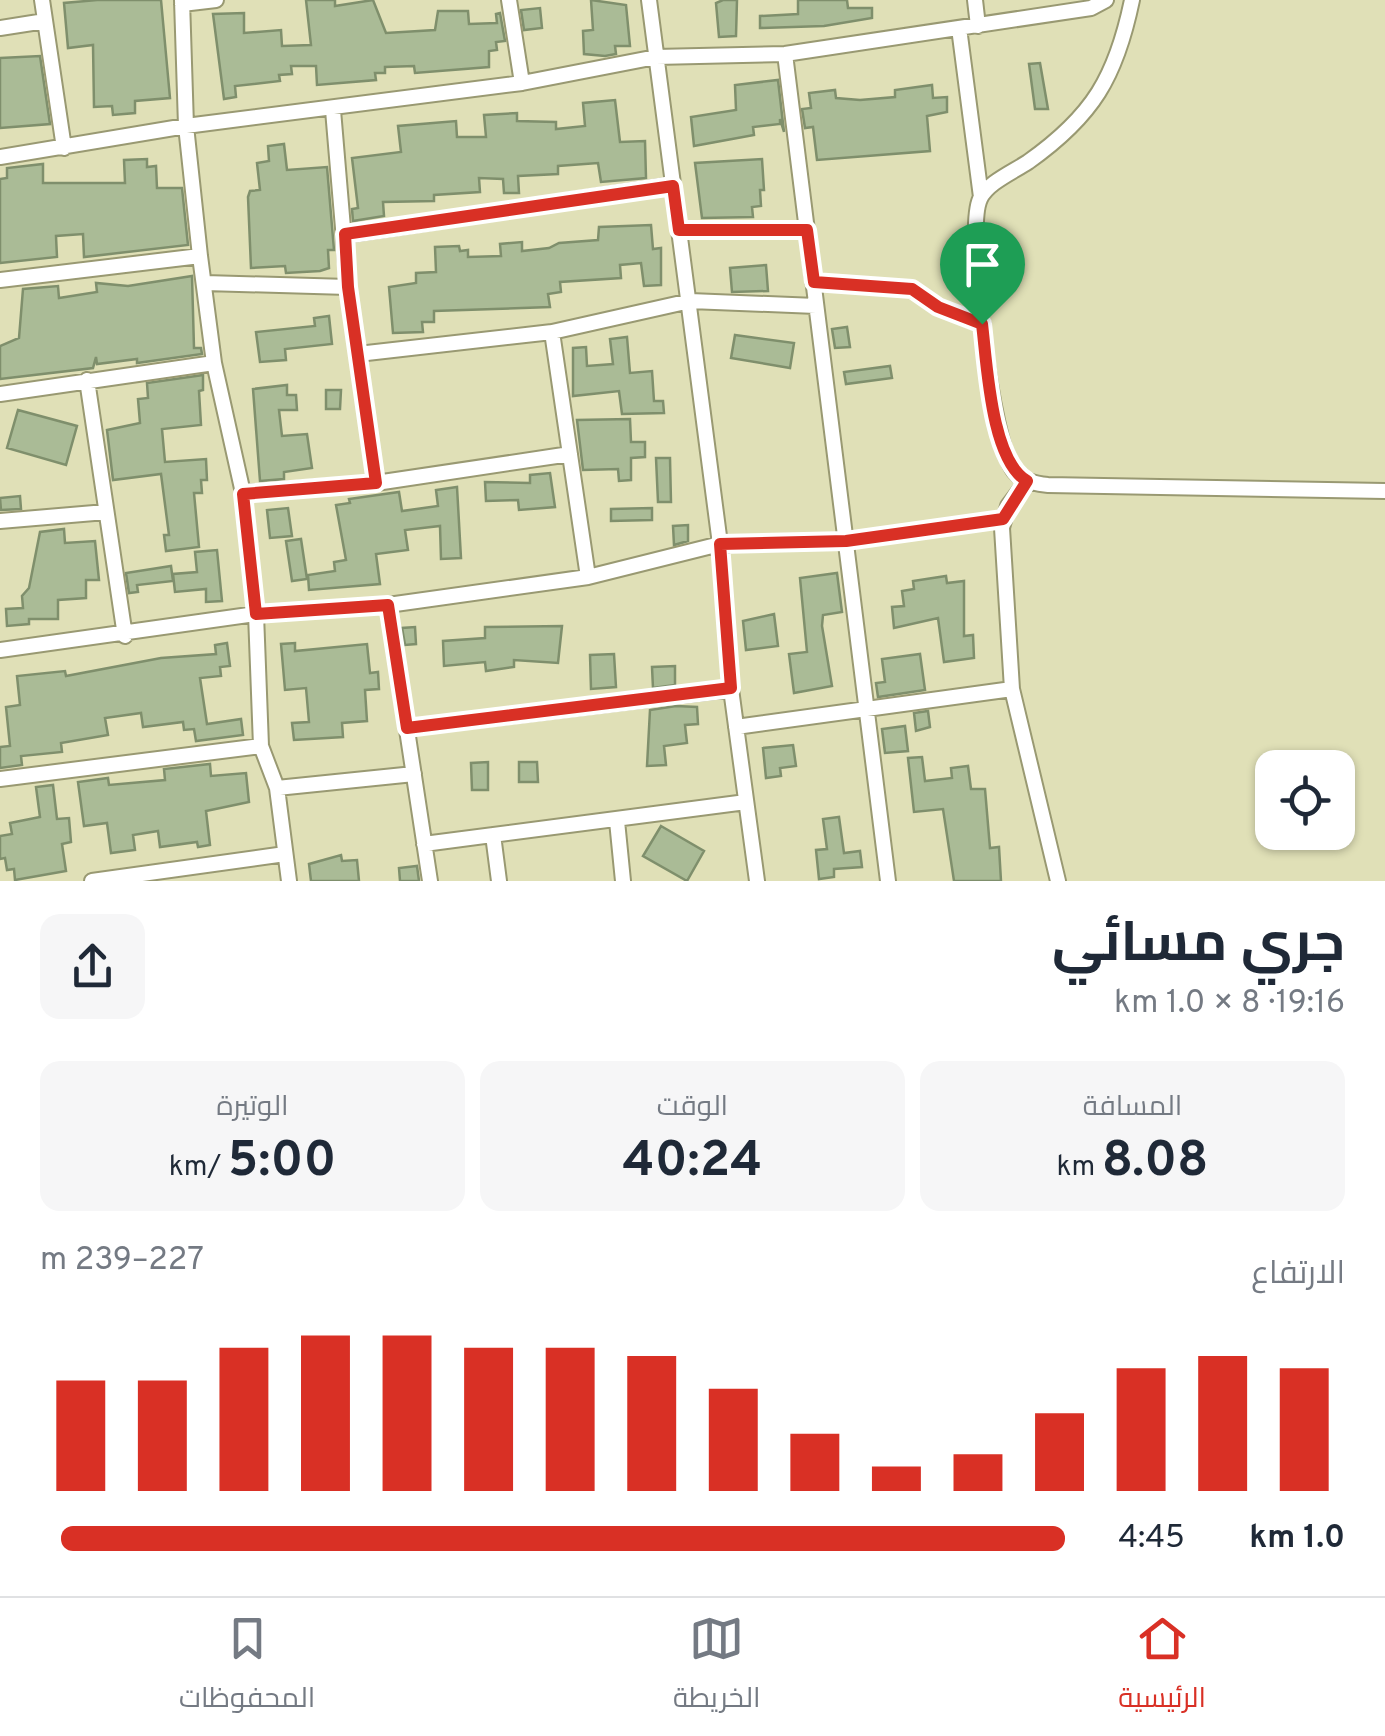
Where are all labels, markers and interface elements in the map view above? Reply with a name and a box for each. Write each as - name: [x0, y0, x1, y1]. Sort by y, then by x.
- pin: [940, 222, 1025, 325]
- icon: arrive: [955, 237, 1010, 292]
- map controls: [1255, 750, 1355, 850]
- button: locate: [1255, 750, 1355, 850]
- text: جري مسائي: [1052, 911, 1345, 981]
- button: share: [40, 914, 145, 1019]
- text: 19:16 · 8 × 1.0 km: [1114, 984, 1345, 1024]
- text: الوتيرة: [217, 1090, 288, 1126]
- text: الوقت: [657, 1090, 728, 1126]
- text: المسافة: [1083, 1090, 1182, 1126]
- text: 5:00: [228, 1131, 336, 1194]
- text: 40:24: [623, 1131, 762, 1194]
- text: 8.08: [1102, 1131, 1209, 1194]
- text: /km: [169, 1150, 228, 1186]
- text: km: [1056, 1150, 1102, 1186]
- text: 227–239 m: [40, 1241, 204, 1281]
- text: الارتفاع: [1251, 1255, 1345, 1295]
- text: 4:45: [1118, 1519, 1185, 1559]
- text: 1.0 km: [1249, 1519, 1345, 1559]
- tab: المحفوظات: [179, 1611, 315, 1723]
- tab: الخريطة: [673, 1611, 760, 1723]
- tab: الرئيسية: [1118, 1611, 1206, 1723]

